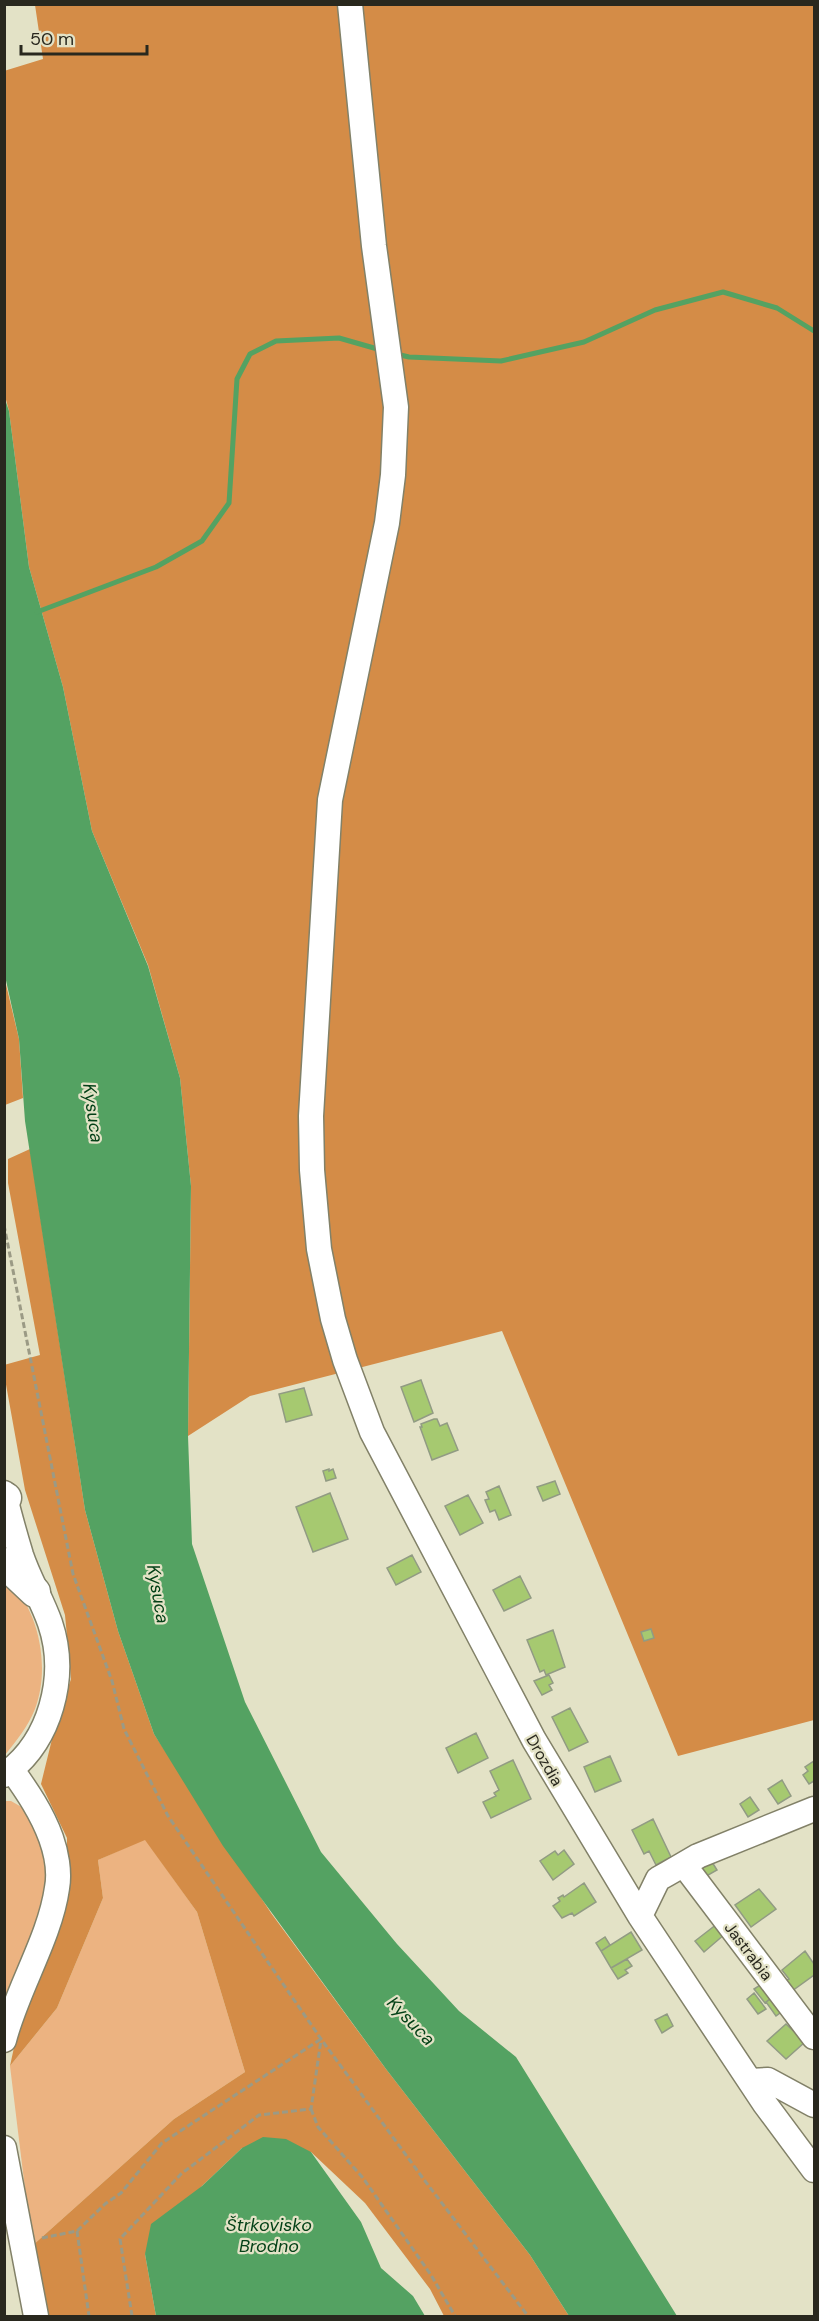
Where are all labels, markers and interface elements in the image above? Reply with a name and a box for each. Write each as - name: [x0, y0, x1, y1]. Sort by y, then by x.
- scale bar: [21, 18, 147, 56]
- text: 50 m: [30, 27, 74, 51]
- water label: Kysuca: [77, 1082, 109, 1144]
- water label: Kysuca: [141, 1563, 175, 1625]
- street label: Drozdia: [521, 1731, 568, 1790]
- street label: Jastrabia: [720, 1918, 777, 1985]
- water label: Kysuca: [382, 1991, 440, 2051]
- water label: Štrkovisko Brodno: [226, 2213, 312, 2258]

